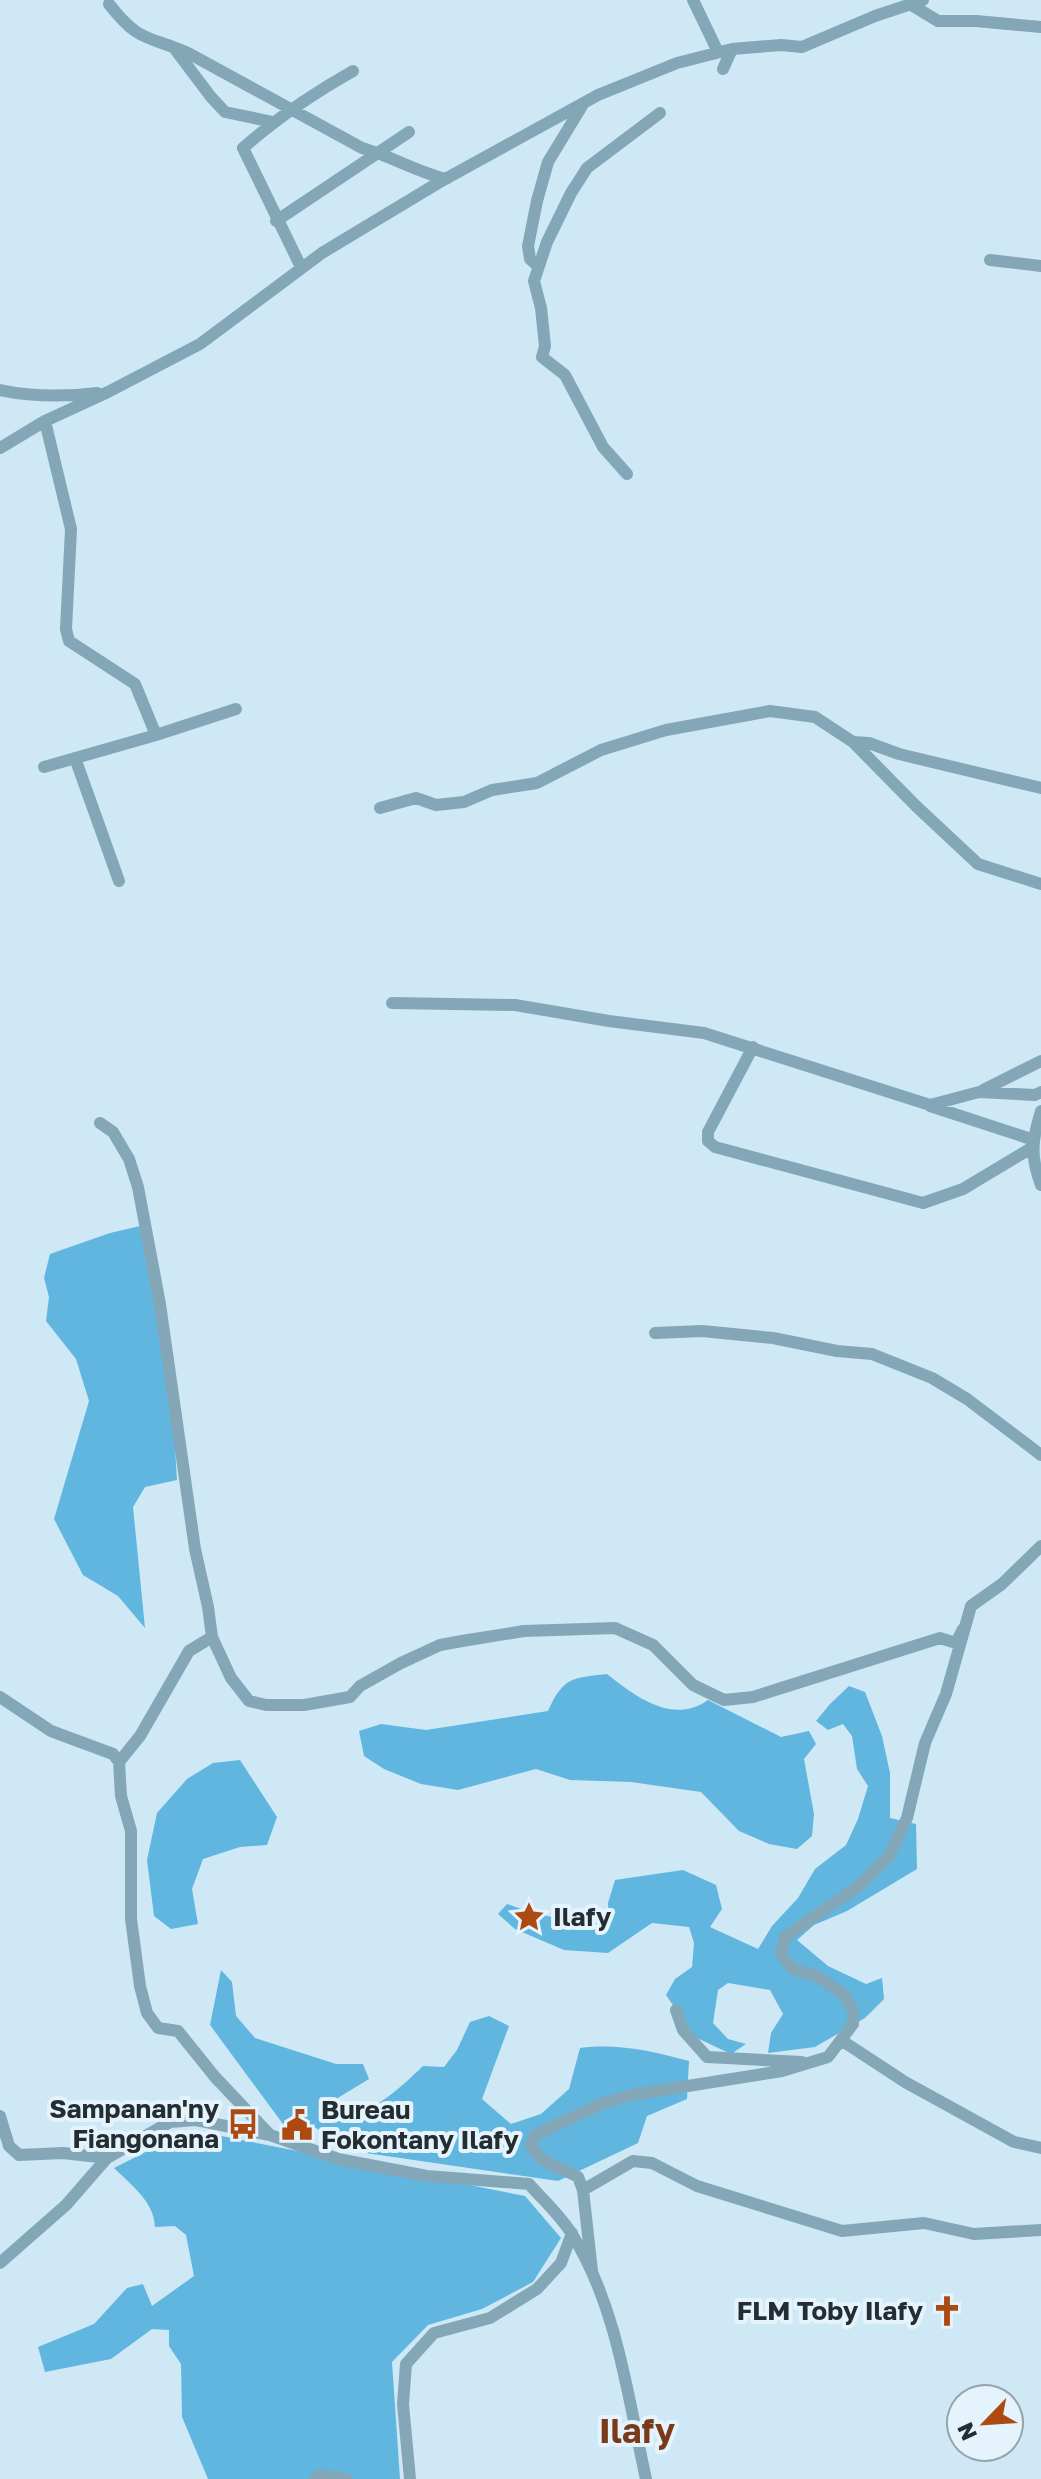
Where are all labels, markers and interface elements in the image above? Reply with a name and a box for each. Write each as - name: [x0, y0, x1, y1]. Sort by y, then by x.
- place icon: Ilafy: [512, 1900, 546, 1934]
- place label: Ilafy: [553, 1901, 612, 1932]
- place label: Sampanan'ny Fiangonana: [49, 2093, 219, 2154]
- place label: Bureau Fokontany Ilafy: [321, 2094, 519, 2155]
- bus stop icon: Sampanan'ny Fiangonana: [226, 2107, 260, 2141]
- public building icon: Bureau Fokontany Ilafy: [280, 2108, 314, 2142]
- church icon: FLM Toby Ilafy: [930, 2294, 964, 2328]
- place label: FLM Toby Ilafy: [737, 2295, 923, 2326]
- north arrow: [945, 2383, 1025, 2463]
- district label: Ilafy: [599, 2410, 676, 2450]
- text: N: [951, 2418, 982, 2445]

